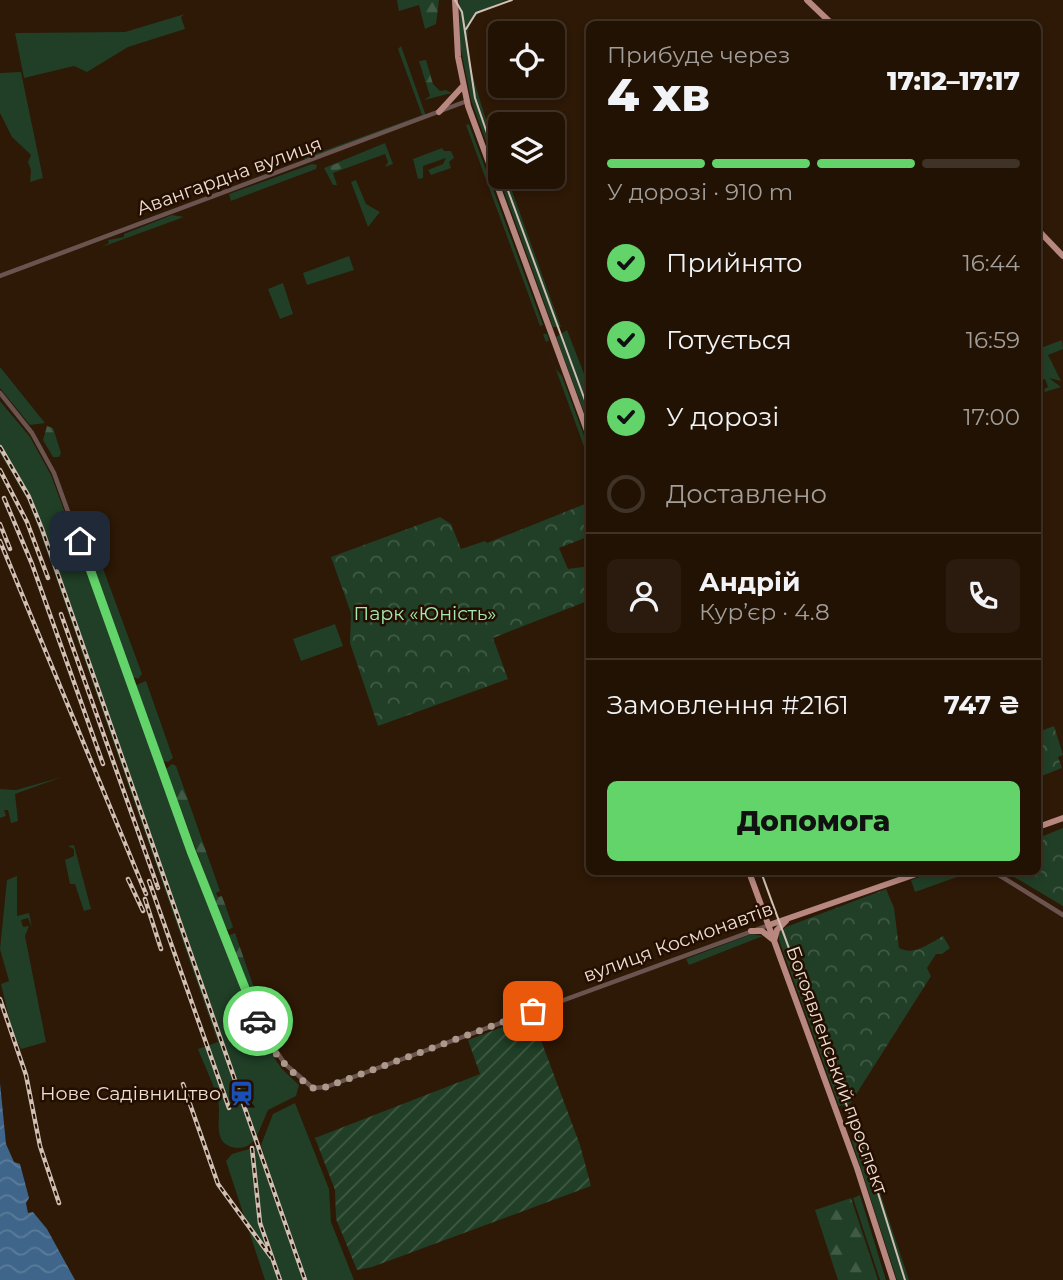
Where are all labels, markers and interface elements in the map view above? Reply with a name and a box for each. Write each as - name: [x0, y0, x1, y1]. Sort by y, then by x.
- map controls: [488, 21, 565, 189]
- button: locate: [488, 21, 565, 98]
- text: Прибуде через: [607, 41, 790, 69]
- text: 17:12–17:17: [887, 65, 1020, 97]
- text: 4 хв: [607, 66, 710, 123]
- button: layers: [488, 112, 565, 189]
- street label: Авангардна вулиця: [133, 132, 325, 220]
- text: У дорозі · 910 m: [607, 178, 793, 206]
- icon: check: [607, 244, 645, 282]
- text: Прийнято: [666, 247, 803, 279]
- text: 16:44: [962, 249, 1020, 277]
- icon: check: [607, 321, 645, 359]
- text: Готується: [666, 324, 792, 356]
- text: 16:59: [966, 326, 1020, 354]
- icon: check: [607, 398, 645, 436]
- text: У дорозі: [666, 401, 779, 433]
- text: 17:00: [963, 403, 1020, 431]
- text: Доставлено: [666, 478, 827, 510]
- pin: [50, 511, 110, 571]
- icon: home: [61, 522, 99, 560]
- button: person: [607, 559, 681, 633]
- button: phone: [946, 559, 1020, 633]
- text: Андрій: [699, 566, 800, 598]
- text: Кур’єр · 4.8: [699, 598, 830, 626]
- park label: Парк «Юність»: [354, 602, 496, 625]
- text: Замовлення #2161: [607, 689, 849, 721]
- text: 747 ₴: [944, 689, 1020, 721]
- button: Допомога: [607, 781, 1020, 861]
- street label: вулиця Космонавтів: [580, 897, 776, 987]
- street label: Богоявленський проспект: [781, 943, 893, 1197]
- pin: [503, 981, 563, 1041]
- courier: [223, 986, 293, 1056]
- icon: bag: [514, 992, 552, 1030]
- icon: car: [239, 1002, 277, 1040]
- station icon: Нове Садівництво: [227, 1079, 255, 1107]
- place label: Нове Садівництво: [40, 1082, 221, 1105]

